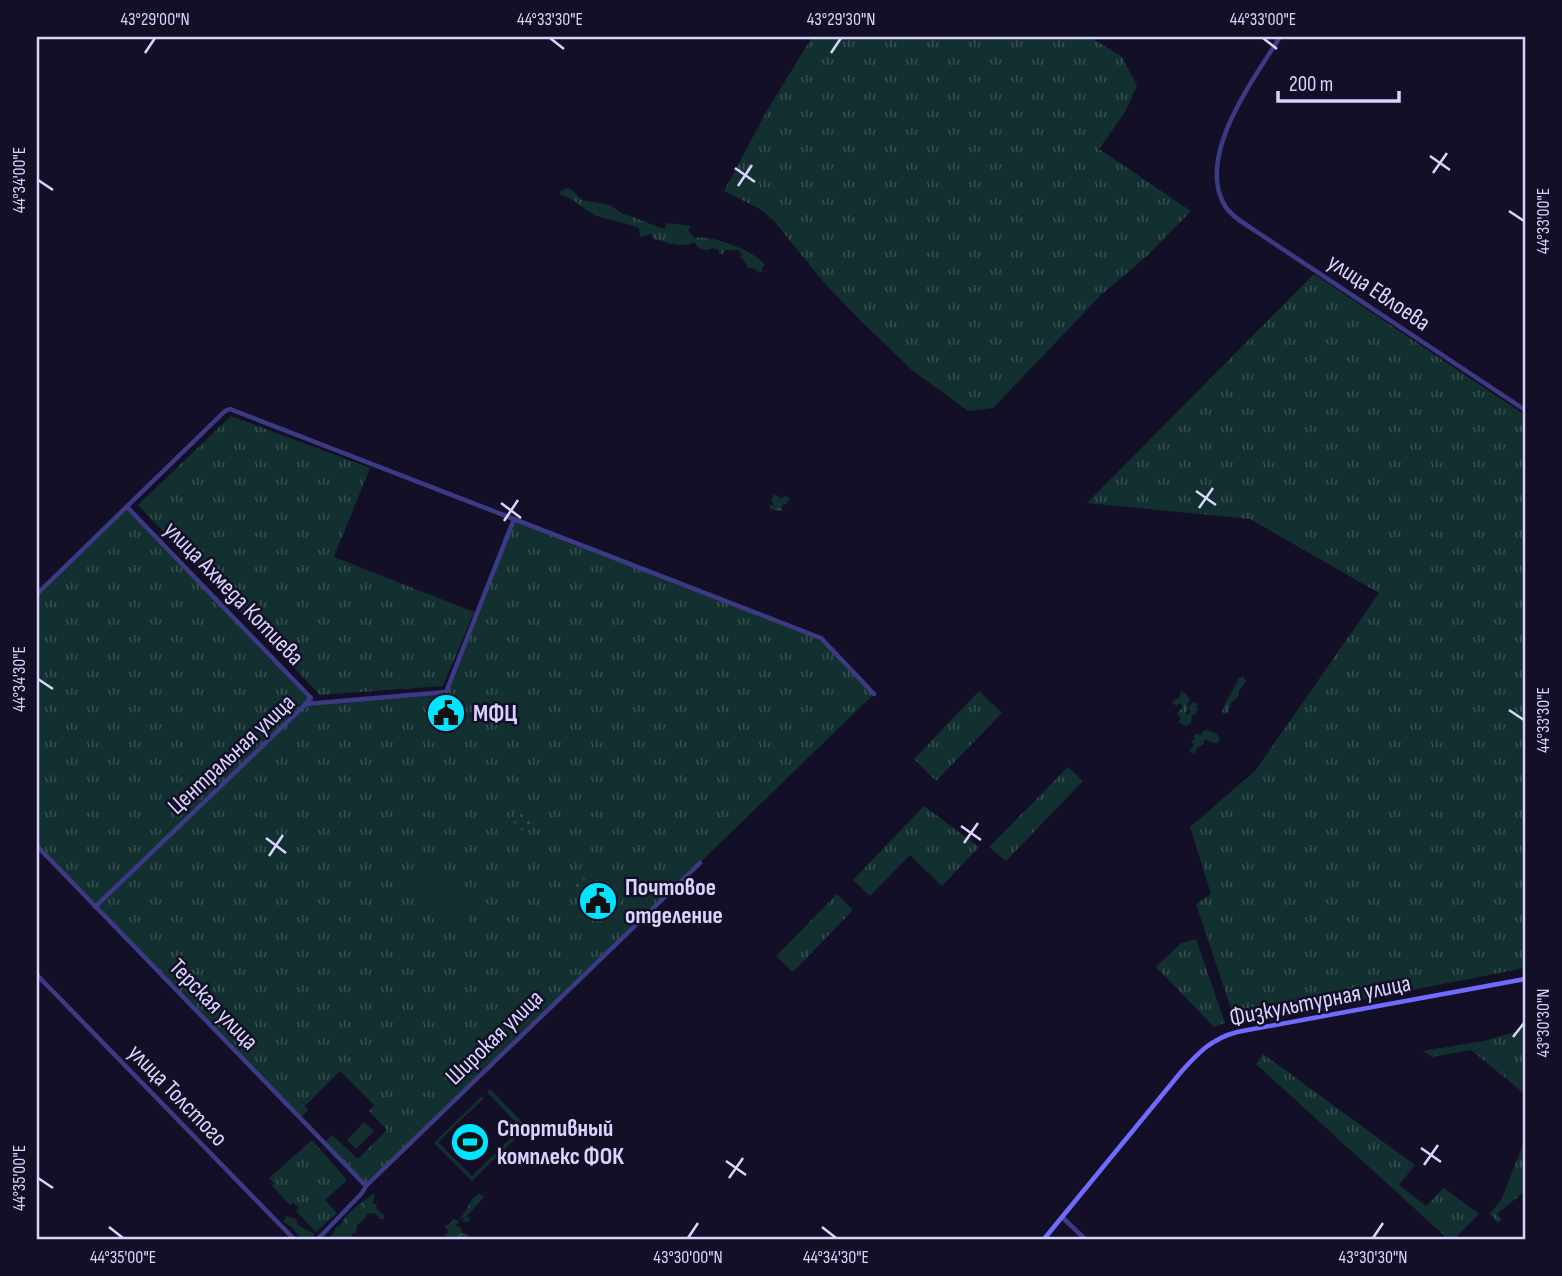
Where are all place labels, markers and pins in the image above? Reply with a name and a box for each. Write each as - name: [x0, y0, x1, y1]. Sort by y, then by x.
- public building icon: МФЦ: [425, 692, 467, 734]
- place label: МФЦ: [473, 699, 517, 728]
- place label: Почтовое отделение: [625, 873, 723, 930]
- public building icon: Почтовое отделение: [577, 880, 619, 922]
- place label: Спортивный комплекс ФОК: [497, 1114, 624, 1171]
- sports icon: Спортивный комплекс ФОК: [449, 1121, 491, 1163]

